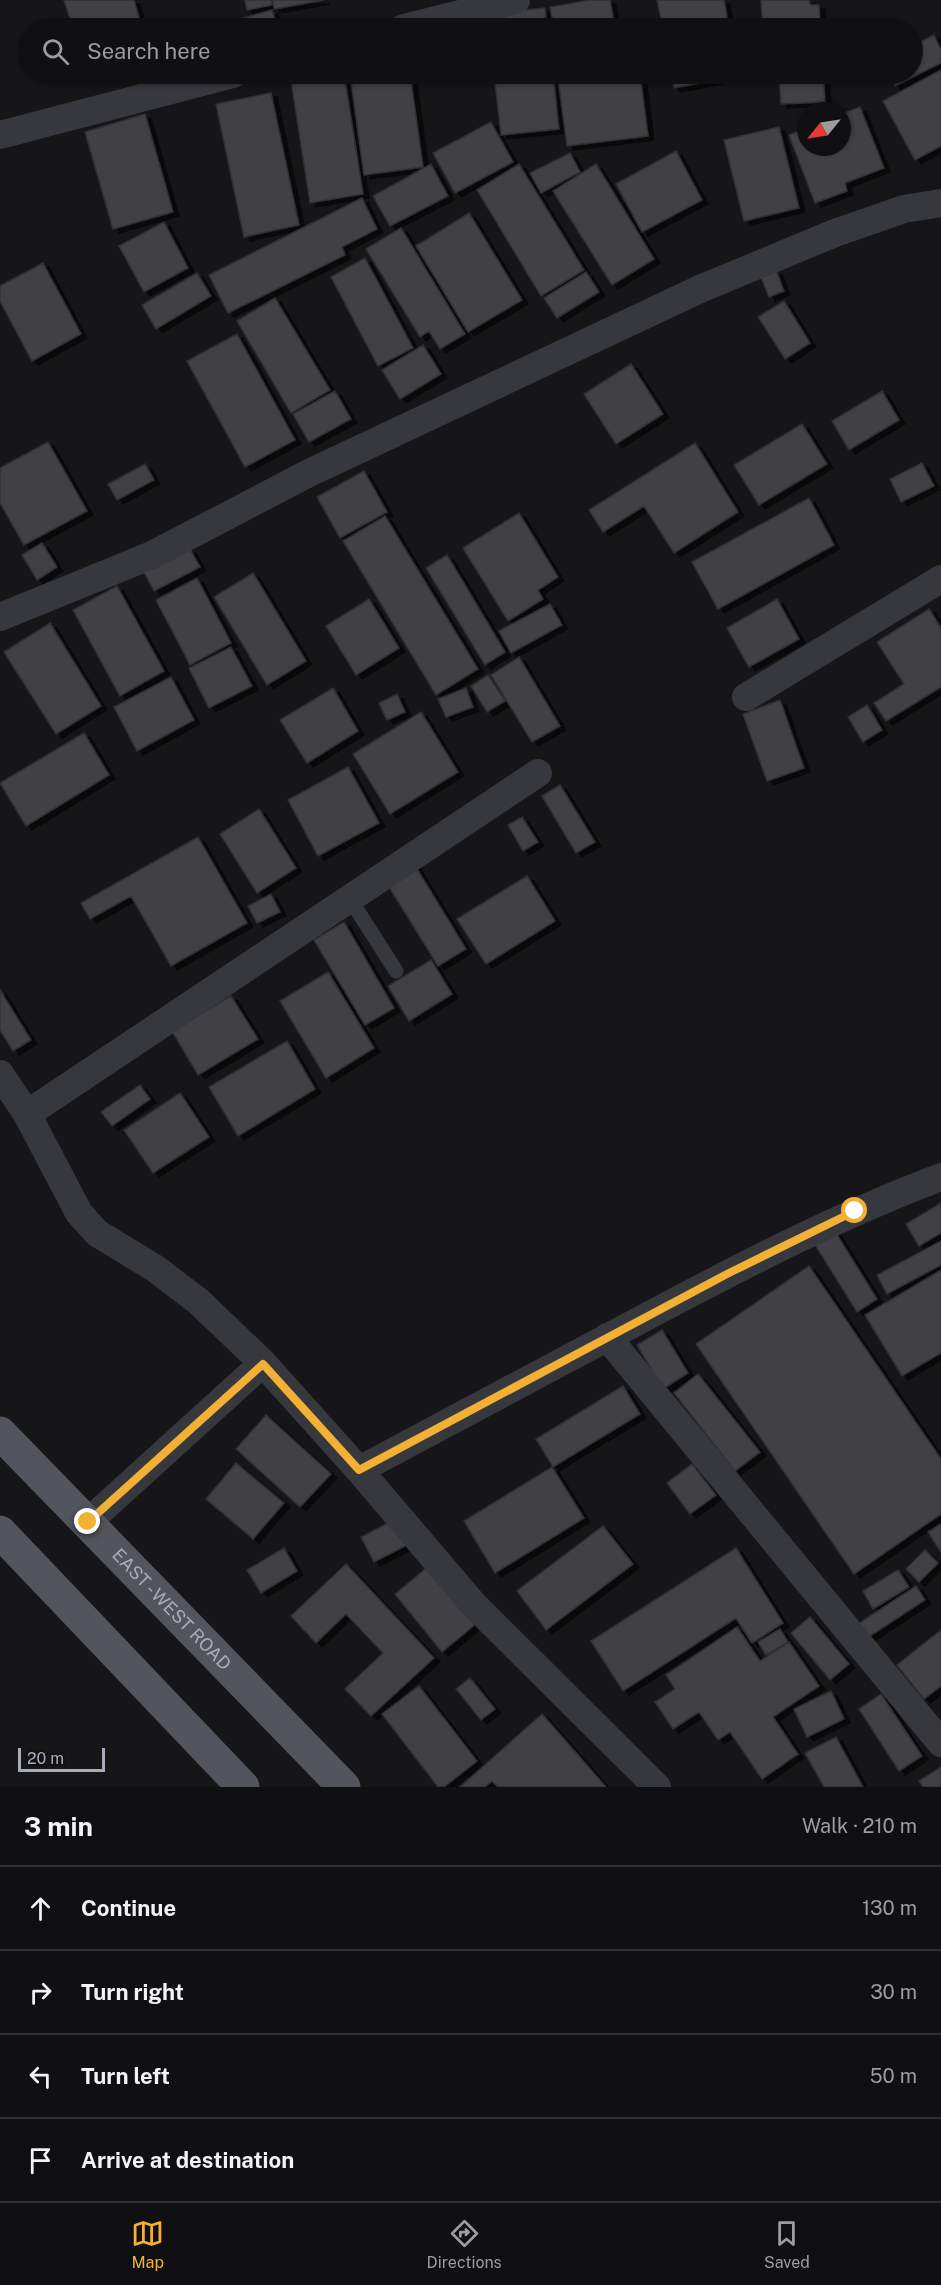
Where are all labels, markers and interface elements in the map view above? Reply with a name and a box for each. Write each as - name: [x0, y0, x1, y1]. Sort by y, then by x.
- search box: [18, 18, 923, 84]
- icon: search: [39, 35, 72, 68]
- text: Search here: [87, 38, 211, 64]
- north arrow: [797, 102, 851, 156]
- route start: [841, 1197, 867, 1223]
- route end: [74, 1508, 100, 1534]
- street label: EAST - WEST ROAD: [108, 1544, 236, 1674]
- scale bar: [18, 1745, 105, 1772]
- text: 20 m: [27, 1749, 64, 1768]
- text: 3 min: [24, 1811, 93, 1842]
- text: Walk · 210 m: [802, 1814, 917, 1838]
- icon: ahead: [24, 1892, 57, 1925]
- text: Continue: [81, 1895, 176, 1921]
- text: 130 m: [862, 1896, 917, 1920]
- icon: right: [24, 1976, 57, 2009]
- text: Turn right: [81, 1979, 184, 2005]
- text: 30 m: [870, 1980, 917, 2004]
- icon: left: [24, 2060, 57, 2093]
- text: Turn left: [81, 2063, 170, 2089]
- text: 50 m: [870, 2064, 917, 2088]
- icon: arrive: [24, 2144, 57, 2177]
- text: Arrive at destination: [81, 2147, 294, 2173]
- tab: Map: [131, 2217, 164, 2272]
- tab: Directions: [427, 2217, 502, 2272]
- tab: Saved: [764, 2217, 810, 2272]

